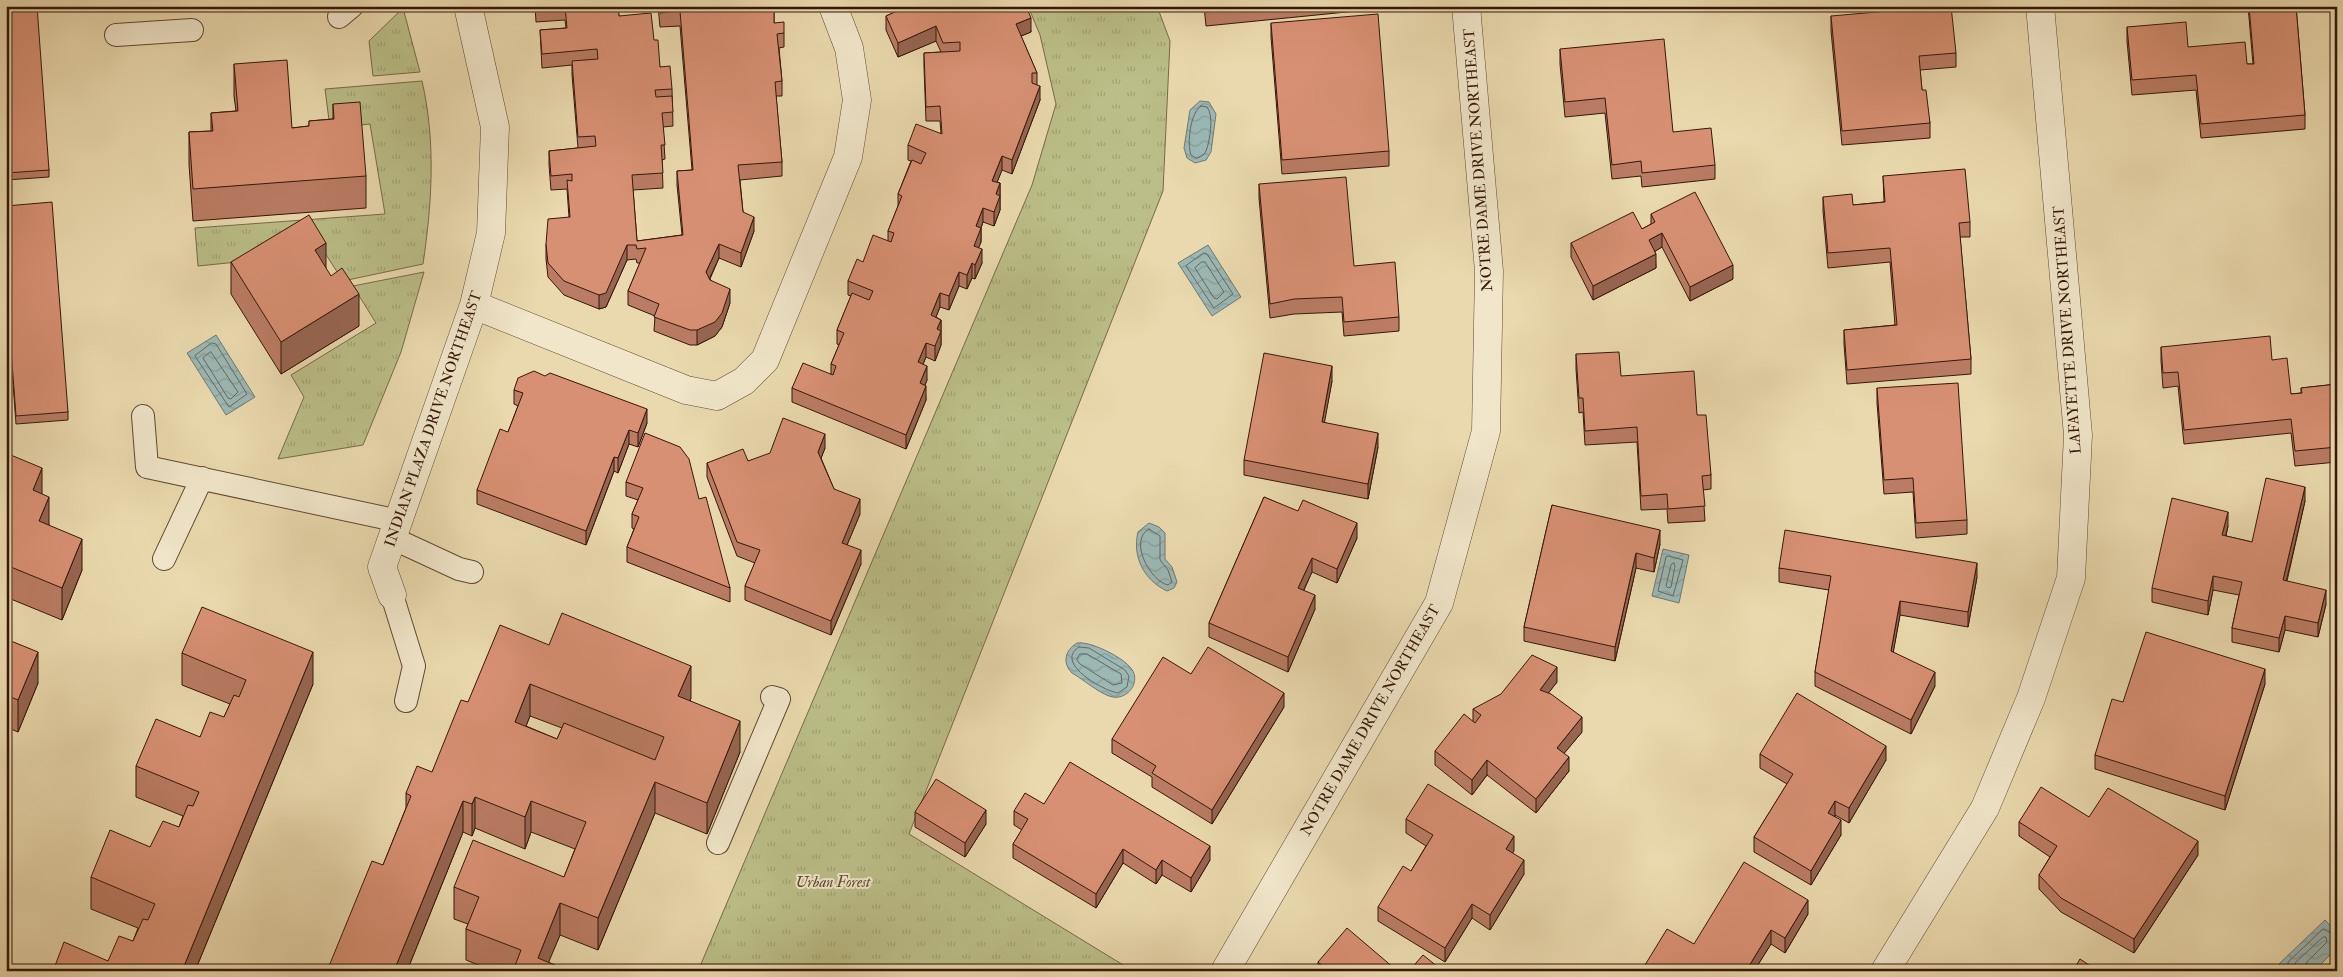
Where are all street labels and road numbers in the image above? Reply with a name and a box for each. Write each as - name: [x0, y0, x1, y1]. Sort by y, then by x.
- street label: NOTRE DAME DRIVE NORTHEAST: [1460, 28, 1497, 292]
- street label: LAFAYETTE DRIVE NORTHEAST: [2049, 205, 2086, 455]
- street label: INDIAN PLAZA DRIVE NORTHEAST: [381, 289, 486, 550]
- street label: NOTRE DAME DRIVE NORTHEAST: [1296, 601, 1445, 839]

